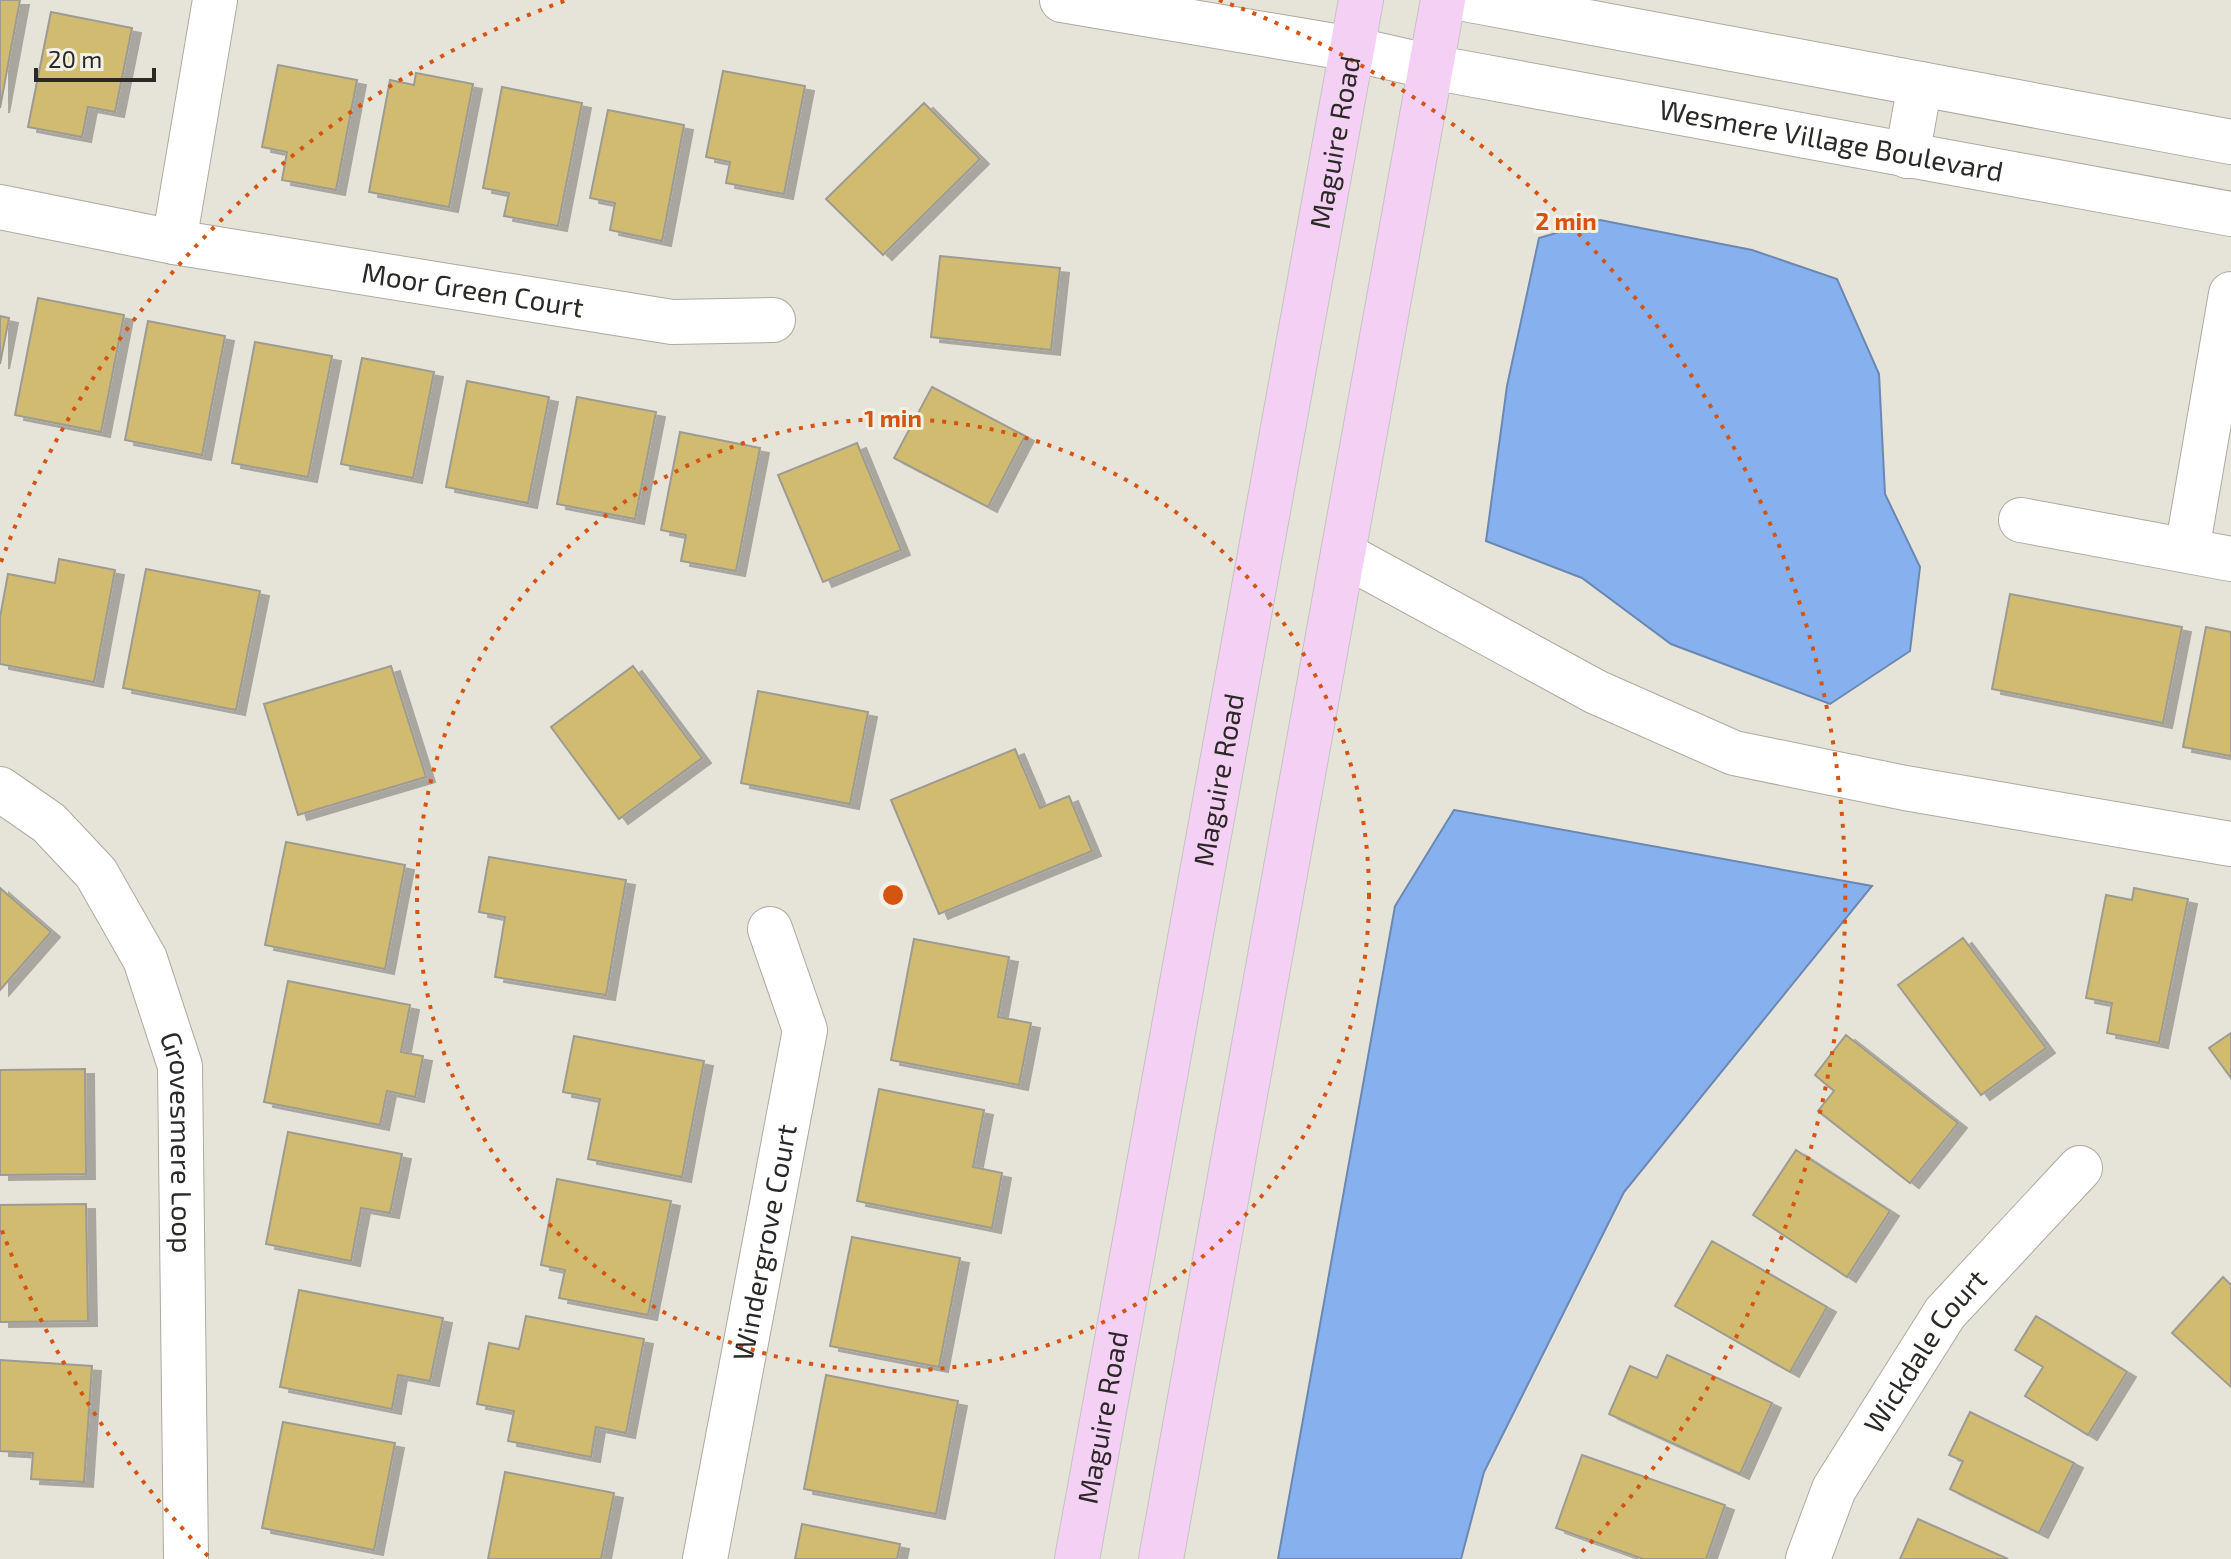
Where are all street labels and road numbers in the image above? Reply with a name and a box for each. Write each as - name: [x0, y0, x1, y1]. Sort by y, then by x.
- street label: Maguire Road: [1302, 53, 1367, 231]
- street label: Wesmere Village Boulevard: [1657, 91, 2006, 188]
- street label: Moor Green Court: [360, 254, 586, 324]
- street label: Maguire Road: [1186, 690, 1250, 869]
- street label: Grovesmere Loop: [154, 1027, 200, 1254]
- street label: Windergrove Court: [725, 1121, 803, 1363]
- street label: Wickdale Court: [1856, 1262, 1993, 1439]
- street label: Maguire Road: [1069, 1328, 1134, 1506]

